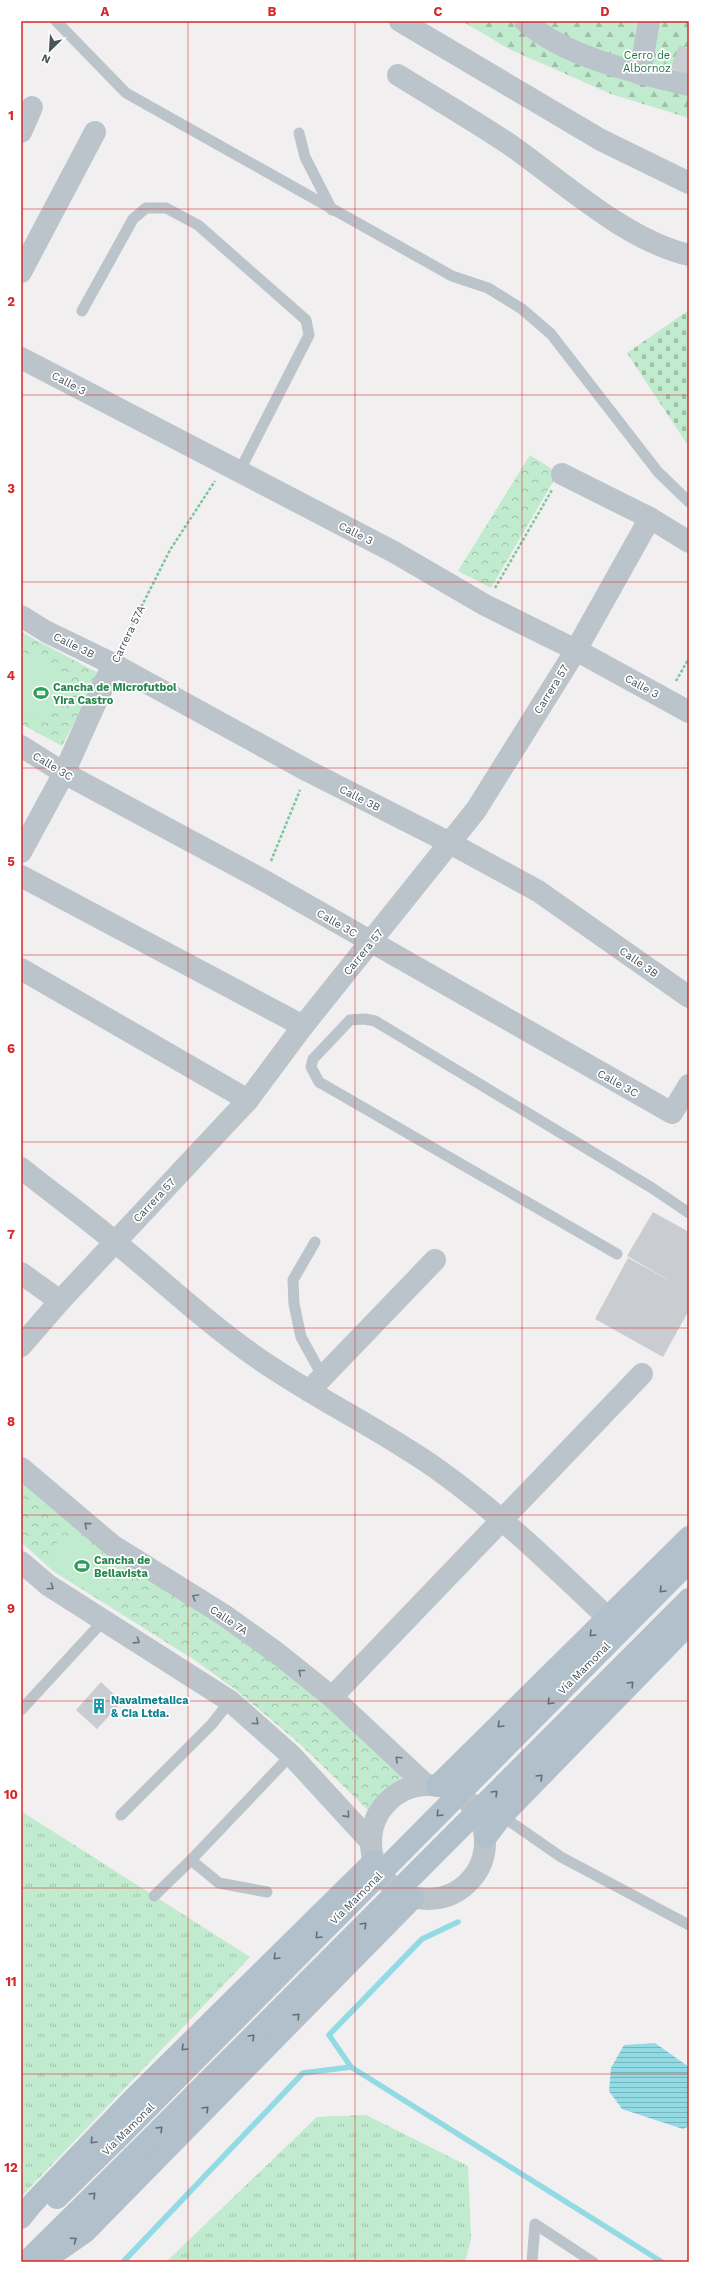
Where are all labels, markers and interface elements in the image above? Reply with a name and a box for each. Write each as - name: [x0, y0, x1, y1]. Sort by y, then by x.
- text: A: [101, 4, 110, 19]
- text: B: [268, 4, 277, 19]
- text: C: [434, 4, 443, 19]
- text: D: [600, 4, 610, 19]
- north arrow: [30, 30, 70, 70]
- park label: Cerro de Albornoz: [623, 49, 671, 75]
- text: N: [40, 51, 52, 66]
- text: 1: [8, 108, 14, 123]
- text: 2: [7, 294, 15, 309]
- street label: Calle 3: [49, 369, 88, 398]
- text: 3: [7, 481, 15, 496]
- street label: Calle 3: [336, 519, 375, 548]
- street label: Carrera 57A: [109, 603, 148, 665]
- street label: Calle 3B: [51, 630, 96, 661]
- street label: Carrera 57: [531, 662, 572, 716]
- text: 4: [7, 668, 16, 683]
- street label: Calle 3: [622, 672, 661, 701]
- place label: Cancha de Microfutbol Yira Castro: [53, 681, 177, 707]
- sports icon: Cancha de Microfutbol Yira Castro: [32, 684, 50, 702]
- street label: Calle 3C: [30, 749, 76, 784]
- street label: Calle 3B: [337, 783, 382, 814]
- text: 5: [7, 854, 15, 869]
- street label: Calle 3C: [314, 907, 360, 940]
- street label: Carrera 57: [341, 927, 386, 978]
- street label: Calle 3B: [617, 944, 661, 980]
- text: 6: [7, 1041, 15, 1056]
- street label: Calle 3C: [595, 1067, 641, 1100]
- street label: Carrera 57: [131, 1176, 178, 1225]
- text: 7: [7, 1227, 15, 1242]
- text: 8: [7, 1414, 15, 1429]
- one-way arrow: [84, 1523, 92, 1530]
- place label: Cancha de Bellavista: [94, 1554, 150, 1580]
- sports icon: Cancha de Bellavista: [73, 1557, 91, 1575]
- one-way arrow: [47, 1582, 54, 1589]
- one-way arrow: [659, 1585, 666, 1592]
- one-way arrow: [192, 1595, 199, 1602]
- text: 9: [7, 1601, 15, 1616]
- street label: Calle 7A: [207, 1603, 250, 1638]
- one-way arrow: [589, 1629, 597, 1637]
- one-way arrow: [133, 1637, 140, 1644]
- street label: Vía Mamonal: [555, 1639, 614, 1697]
- one-way arrow: [299, 1670, 306, 1677]
- one-way arrow: [626, 1681, 634, 1689]
- place label: Navalmetalica & Cia Ltda.: [111, 1694, 189, 1720]
- building icon: Navalmetalica & Cia Ltda.: [90, 1697, 108, 1715]
- one-way arrow: [547, 1697, 555, 1705]
- one-way arrow: [251, 1718, 259, 1725]
- one-way arrow: [497, 1720, 505, 1728]
- one-way arrow: [395, 1756, 403, 1763]
- one-way arrow: [535, 1774, 543, 1782]
- text: 10: [4, 1787, 18, 1802]
- one-way arrow: [490, 1790, 498, 1798]
- one-way arrow: [436, 1809, 444, 1817]
- one-way arrow: [342, 1811, 349, 1818]
- street label: Vía Mamonal: [327, 1869, 386, 1927]
- one-way arrow: [359, 1922, 367, 1930]
- one-way arrow: [315, 1931, 323, 1939]
- one-way arrow: [273, 1952, 281, 1960]
- text: 11: [5, 1974, 17, 1989]
- one-way arrow: [292, 2013, 300, 2021]
- one-way arrow: [247, 2034, 255, 2042]
- one-way arrow: [181, 2043, 189, 2051]
- street label: Vía Mamonal: [99, 2100, 158, 2158]
- one-way arrow: [201, 2106, 209, 2114]
- one-way arrow: [155, 2126, 163, 2134]
- one-way arrow: [90, 2136, 97, 2144]
- text: 12: [4, 2160, 18, 2175]
- one-way arrow: [88, 2192, 96, 2200]
- one-way arrow: [69, 2238, 76, 2245]

